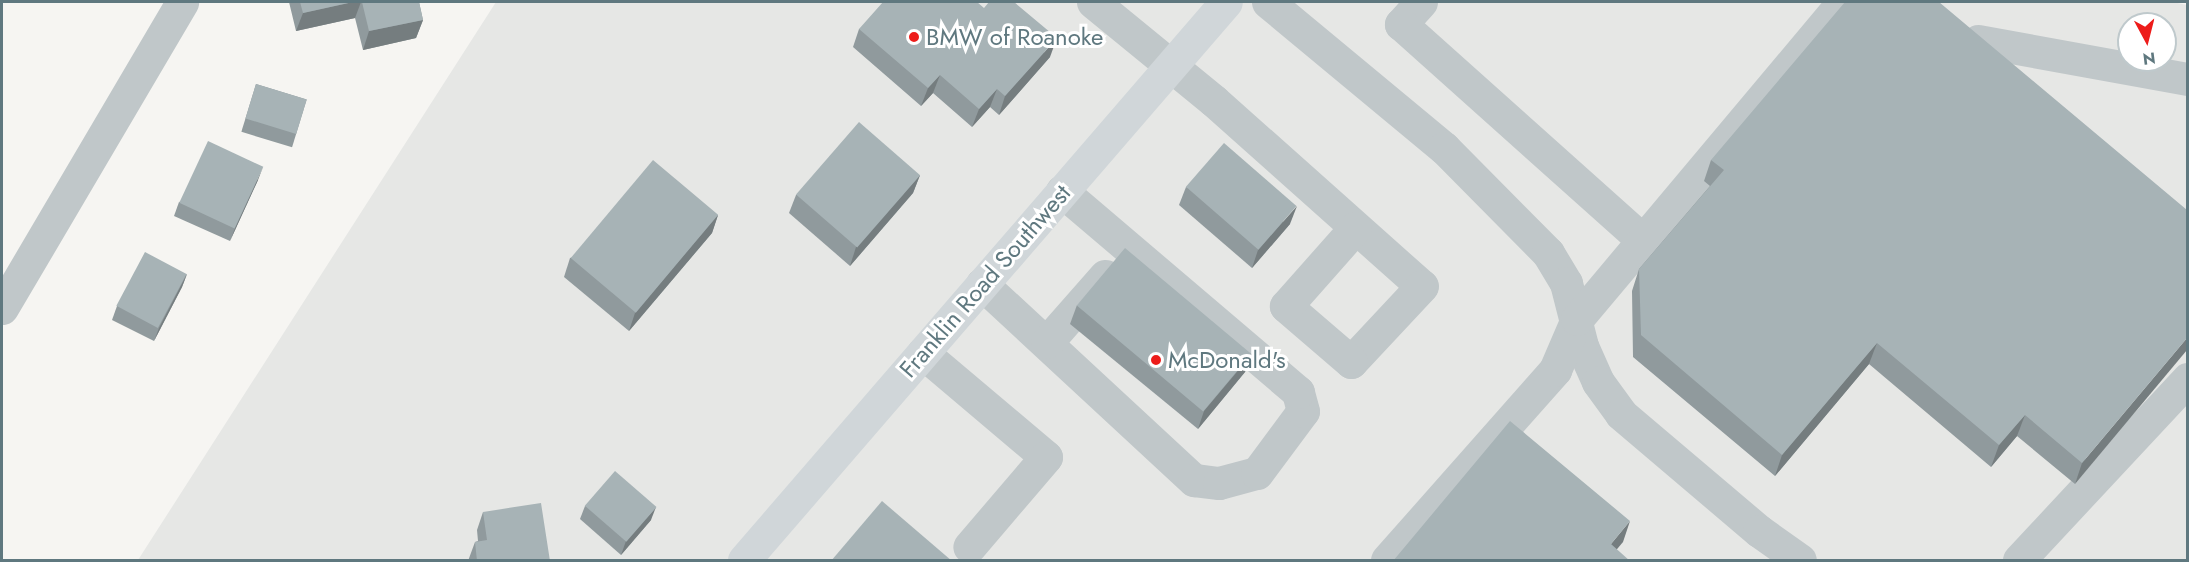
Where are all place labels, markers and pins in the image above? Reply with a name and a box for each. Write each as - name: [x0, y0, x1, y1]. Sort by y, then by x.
- place label: BMW of Roanoke: [926, 23, 1103, 51]
- marker: BMW of Roanoke: [907, 30, 921, 44]
- place label: McDonald's: [1168, 346, 1286, 374]
- marker: McDonald's: [1149, 353, 1163, 367]

